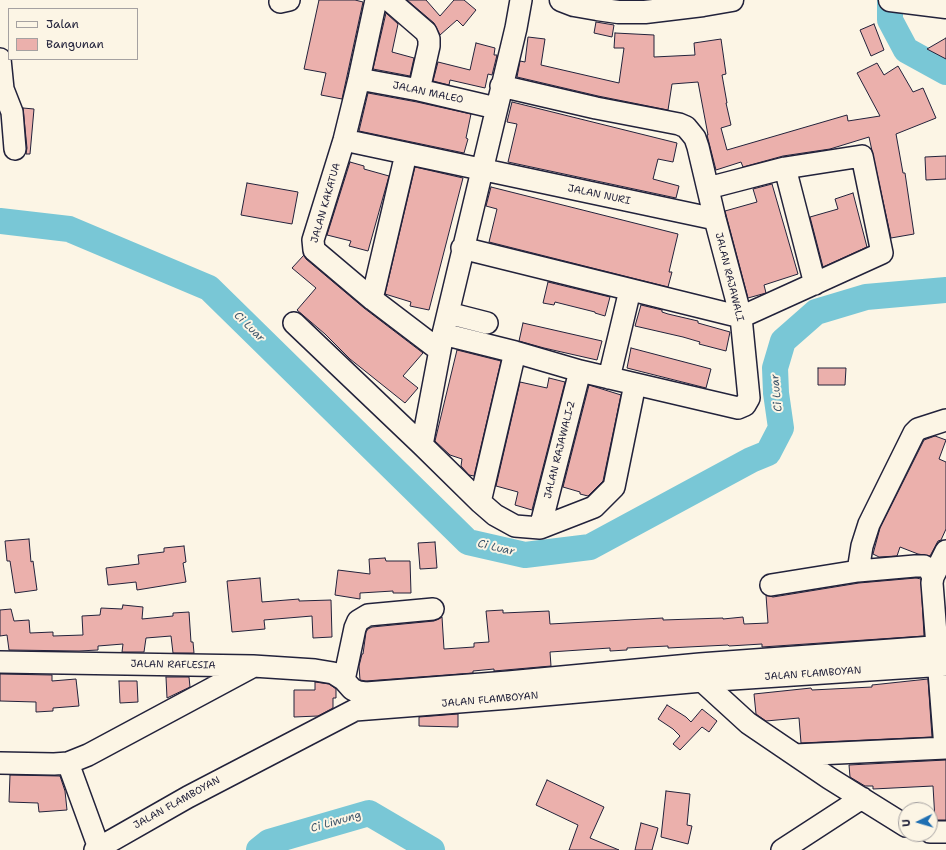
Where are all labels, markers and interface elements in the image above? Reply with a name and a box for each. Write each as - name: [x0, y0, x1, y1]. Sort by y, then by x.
- legend: [8, 8, 138, 60]
- text: Jalan: [46, 16, 79, 32]
- text: Bangunan: [46, 36, 104, 52]
- street label: JALAN MALEO: [392, 80, 464, 106]
- street label: JALAN KAKATUA: [309, 162, 343, 244]
- street label: JALAN NURI: [567, 183, 631, 207]
- street label: JALAN RAJAWALI: [712, 231, 746, 323]
- water label: Ci Luar: [231, 309, 267, 345]
- water label: Ci Luar: [768, 374, 786, 412]
- street label: JALAN RAJAWALI-2: [542, 400, 578, 500]
- water label: Ci Luar: [476, 537, 516, 559]
- street label: JALAN RAFLESIA: [130, 658, 216, 672]
- street label: JALAN FLAMBOYAN: [764, 665, 862, 683]
- street label: JALAN FLAMBOYAN: [441, 690, 539, 710]
- street label: JALAN FLAMBOYAN: [132, 774, 222, 832]
- north arrow: [898, 802, 938, 842]
- water label: Ci Liwung: [309, 808, 363, 836]
- text: U: [899, 819, 914, 827]

